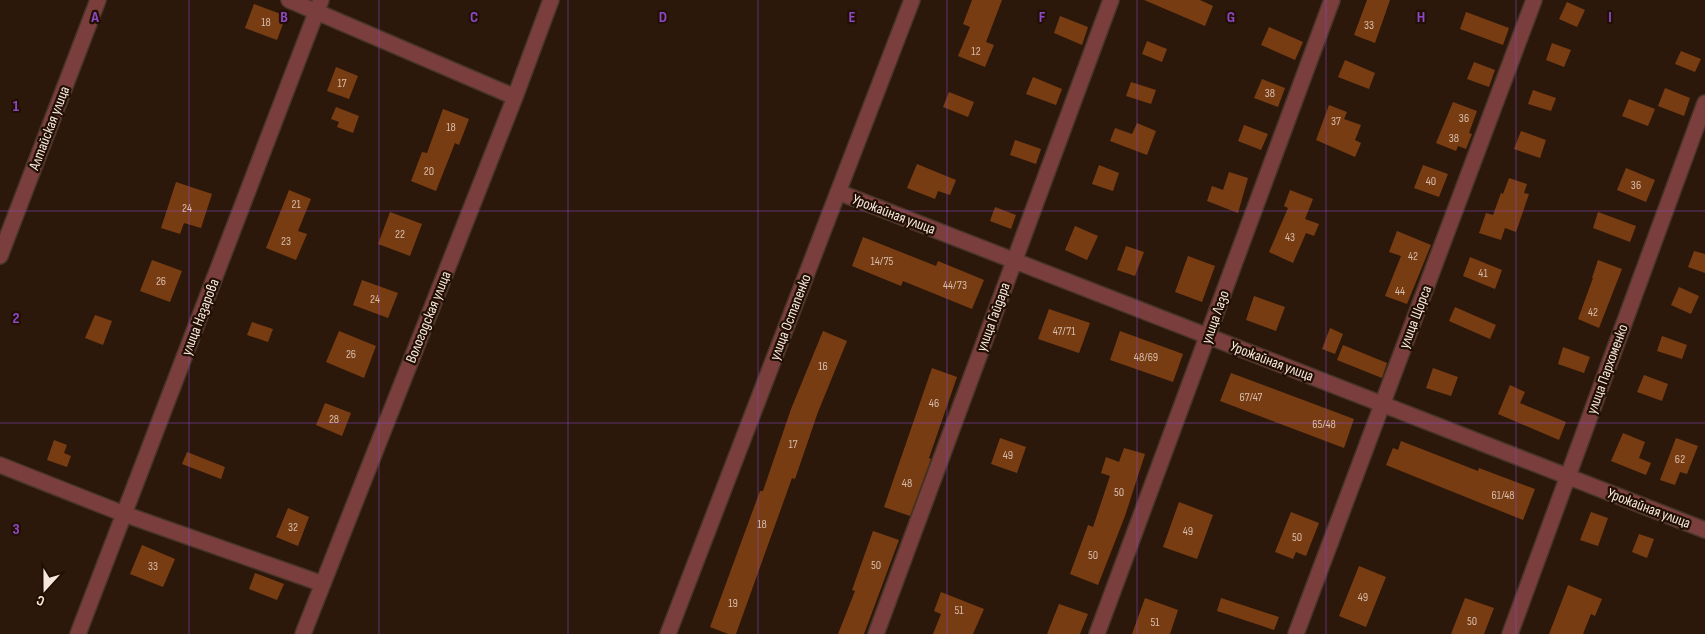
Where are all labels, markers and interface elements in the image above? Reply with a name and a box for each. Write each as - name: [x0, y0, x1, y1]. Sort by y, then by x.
- text: A: [90, 8, 99, 27]
- text: B: [280, 8, 288, 27]
- text: C: [470, 8, 478, 27]
- text: D: [659, 8, 667, 27]
- text: E: [849, 8, 856, 27]
- text: F: [1039, 8, 1046, 27]
- text: G: [1227, 8, 1235, 27]
- text: H: [1417, 8, 1425, 27]
- text: I: [1608, 8, 1612, 27]
- house number: 18: [261, 15, 271, 30]
- house number: 33: [1364, 18, 1374, 33]
- house number: 12: [971, 44, 981, 59]
- house number: 17: [338, 76, 347, 91]
- street label: Алтайская улица: [24, 83, 74, 174]
- house number: 38: [1265, 86, 1275, 101]
- text: 1: [13, 97, 20, 116]
- house number: 36: [1459, 111, 1469, 126]
- house number: 37: [1331, 114, 1341, 129]
- house number: 18: [446, 120, 456, 135]
- house number: 38: [1449, 131, 1459, 146]
- house number: 20: [424, 164, 434, 179]
- house number: 40: [1426, 174, 1436, 189]
- house number: 36: [1631, 178, 1641, 193]
- street label: Урожайная улица: [849, 190, 938, 239]
- house number: 21: [291, 197, 301, 212]
- house number: 24: [182, 201, 192, 216]
- house number: 22: [395, 227, 405, 242]
- house number: 43: [1285, 230, 1295, 245]
- house number: 23: [281, 234, 291, 249]
- house number: 42: [1408, 249, 1418, 264]
- house number: 14/75: [871, 254, 894, 269]
- house number: 41: [1478, 266, 1488, 281]
- street label: Вологодская улица: [401, 268, 456, 366]
- street label: улица Остапенко: [765, 271, 816, 363]
- house number: 26: [156, 274, 166, 289]
- street label: улица Назарова: [177, 276, 224, 358]
- house number: 44/73: [943, 278, 967, 293]
- street label: улица Гайдара: [972, 280, 1015, 354]
- street label: улица Щорса: [1395, 283, 1436, 351]
- house number: 44: [1395, 284, 1405, 299]
- street label: улица Лазо: [1197, 288, 1234, 347]
- house number: 24: [370, 292, 380, 307]
- house number: 42: [1588, 305, 1598, 320]
- text: 2: [12, 309, 20, 328]
- street label: улица Пархоменко: [1582, 322, 1632, 417]
- house number: 47/71: [1053, 324, 1076, 339]
- street label: Урожайная улица: [1227, 337, 1316, 386]
- house number: 26: [346, 347, 356, 362]
- house number: 48/69: [1134, 350, 1158, 365]
- house number: 16: [818, 359, 828, 374]
- house number: 67/47: [1240, 390, 1263, 405]
- house number: 46: [929, 396, 939, 411]
- house number: 28: [329, 412, 339, 427]
- house number: 65/48: [1312, 417, 1336, 432]
- house number: 17: [789, 437, 798, 452]
- house number: 49: [1003, 448, 1013, 463]
- house number: 62: [1675, 452, 1685, 467]
- house number: 48: [902, 476, 912, 491]
- street label: Урожайная улица: [1604, 484, 1693, 533]
- house number: 50: [1114, 485, 1124, 500]
- house number: 61/48: [1491, 488, 1515, 503]
- house number: 18: [757, 517, 767, 532]
- text: 3: [12, 520, 20, 539]
- house number: 32: [288, 520, 298, 535]
- house number: 49: [1183, 524, 1193, 539]
- house number: 50: [1292, 530, 1302, 545]
- house number: 50: [1088, 548, 1098, 563]
- house number: 50: [871, 558, 881, 573]
- house number: 33: [148, 559, 158, 574]
- north arrow: [20, 564, 70, 614]
- house number: 49: [1358, 590, 1368, 605]
- text: С: [34, 591, 47, 610]
- house number: 19: [728, 596, 738, 611]
- house number: 51: [954, 603, 964, 618]
- house number: 50: [1467, 614, 1477, 629]
- house number: 51: [1150, 615, 1160, 630]

